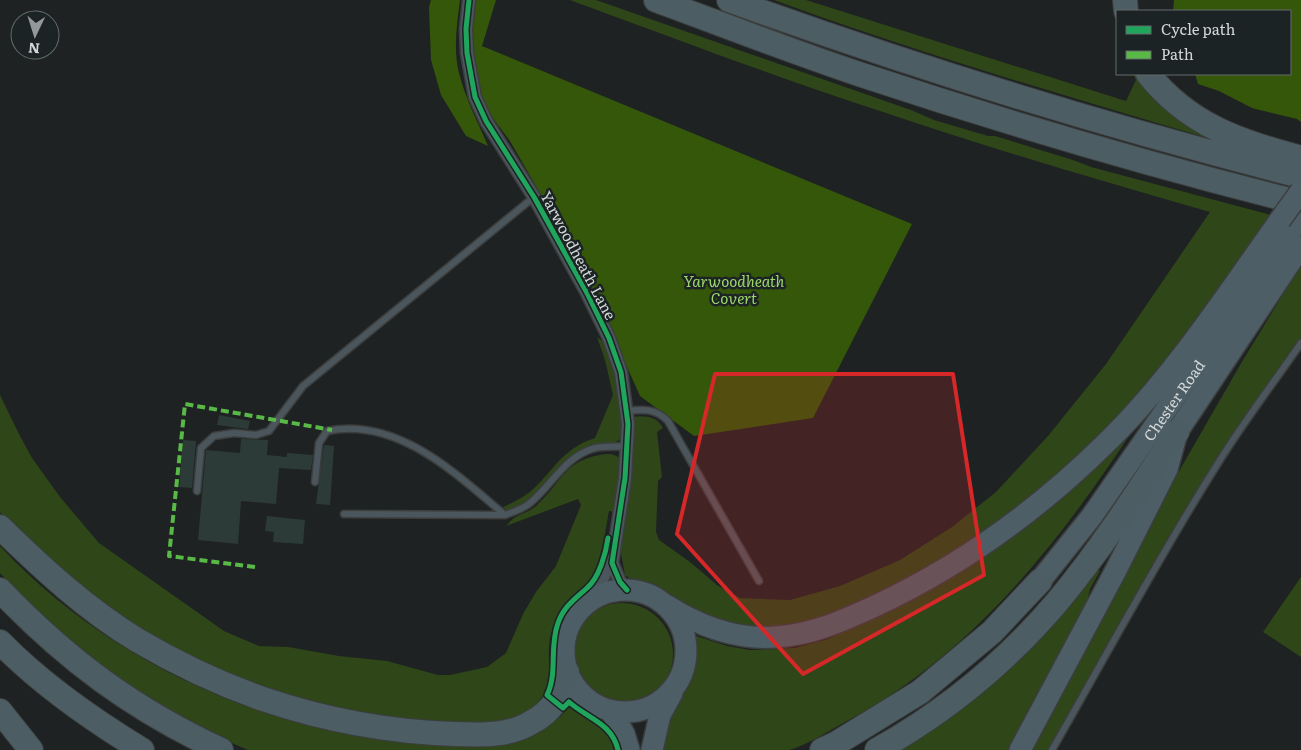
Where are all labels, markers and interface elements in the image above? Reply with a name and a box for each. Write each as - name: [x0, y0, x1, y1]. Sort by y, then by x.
- north arrow: [10, 10, 60, 60]
- legend: [1116, 10, 1291, 75]
- text: Cycle path: [1161, 17, 1236, 40]
- text: N: [27, 39, 41, 59]
- text: Path: [1161, 42, 1194, 65]
- street label: Yarwoodheath Lane: [535, 186, 623, 324]
- park label: Yarwoodheath Covert: [684, 269, 785, 309]
- street label: Chester Road: [1137, 354, 1210, 445]

